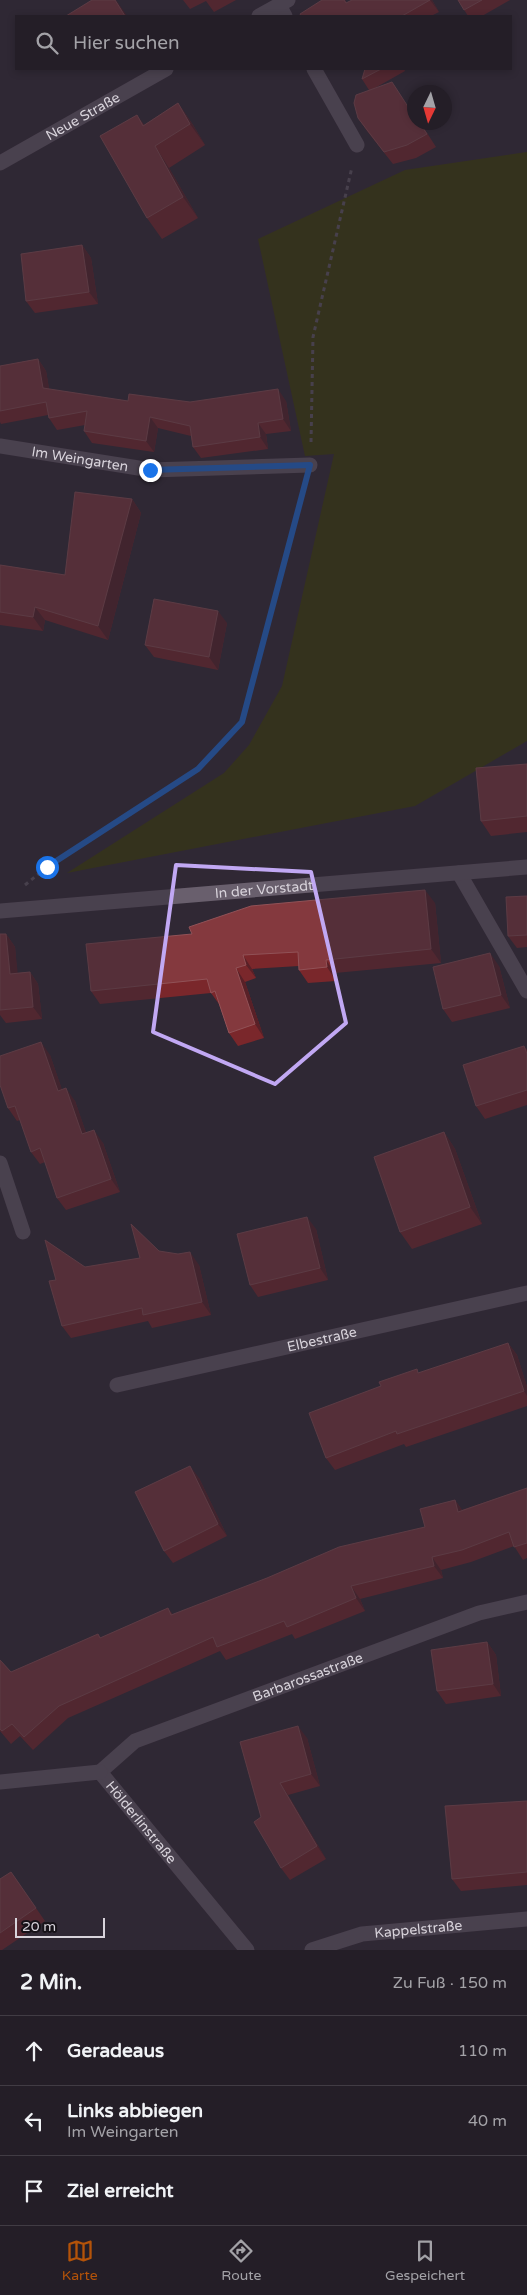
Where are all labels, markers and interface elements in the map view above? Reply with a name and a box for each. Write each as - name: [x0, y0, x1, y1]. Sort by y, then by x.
- search box: [15, 15, 512, 70]
- icon: search: [33, 29, 61, 57]
- text: Hier suchen: [73, 32, 180, 54]
- north arrow: [407, 85, 452, 130]
- street label: Neue Straße: [43, 88, 123, 144]
- street label: Im Weingarten: [30, 443, 130, 475]
- route end: [139, 459, 162, 482]
- route start: [36, 856, 59, 879]
- street label: In der Vorstadt: [214, 876, 315, 902]
- street label: Elbestraße: [285, 1323, 358, 1355]
- street label: Barbarossastraße: [250, 1648, 365, 1705]
- street label: Hölderlinstraße: [102, 1777, 180, 1867]
- scale bar: [15, 1915, 105, 1938]
- street label: Kappelstraße: [374, 1916, 463, 1941]
- text: 20 m: [22, 1918, 56, 1935]
- text: 2 Min.: [20, 1970, 82, 1995]
- text: Zu Fuß · 150 m: [393, 1973, 507, 1993]
- icon: ahead: [20, 2037, 48, 2065]
- text: Geradeaus: [67, 2040, 164, 2062]
- text: 110 m: [458, 2041, 507, 2061]
- text: Links abbiegen: [67, 2100, 203, 2122]
- icon: left: [20, 2107, 48, 2135]
- text: 40 m: [468, 2111, 507, 2131]
- text: Im Weingarten: [67, 2122, 179, 2142]
- icon: arrive: [20, 2177, 48, 2205]
- text: Ziel erreicht: [67, 2180, 174, 2202]
- tab: Karte: [62, 2237, 98, 2284]
- tab: Route: [221, 2237, 261, 2284]
- tab: Gespeichert: [385, 2237, 465, 2284]

